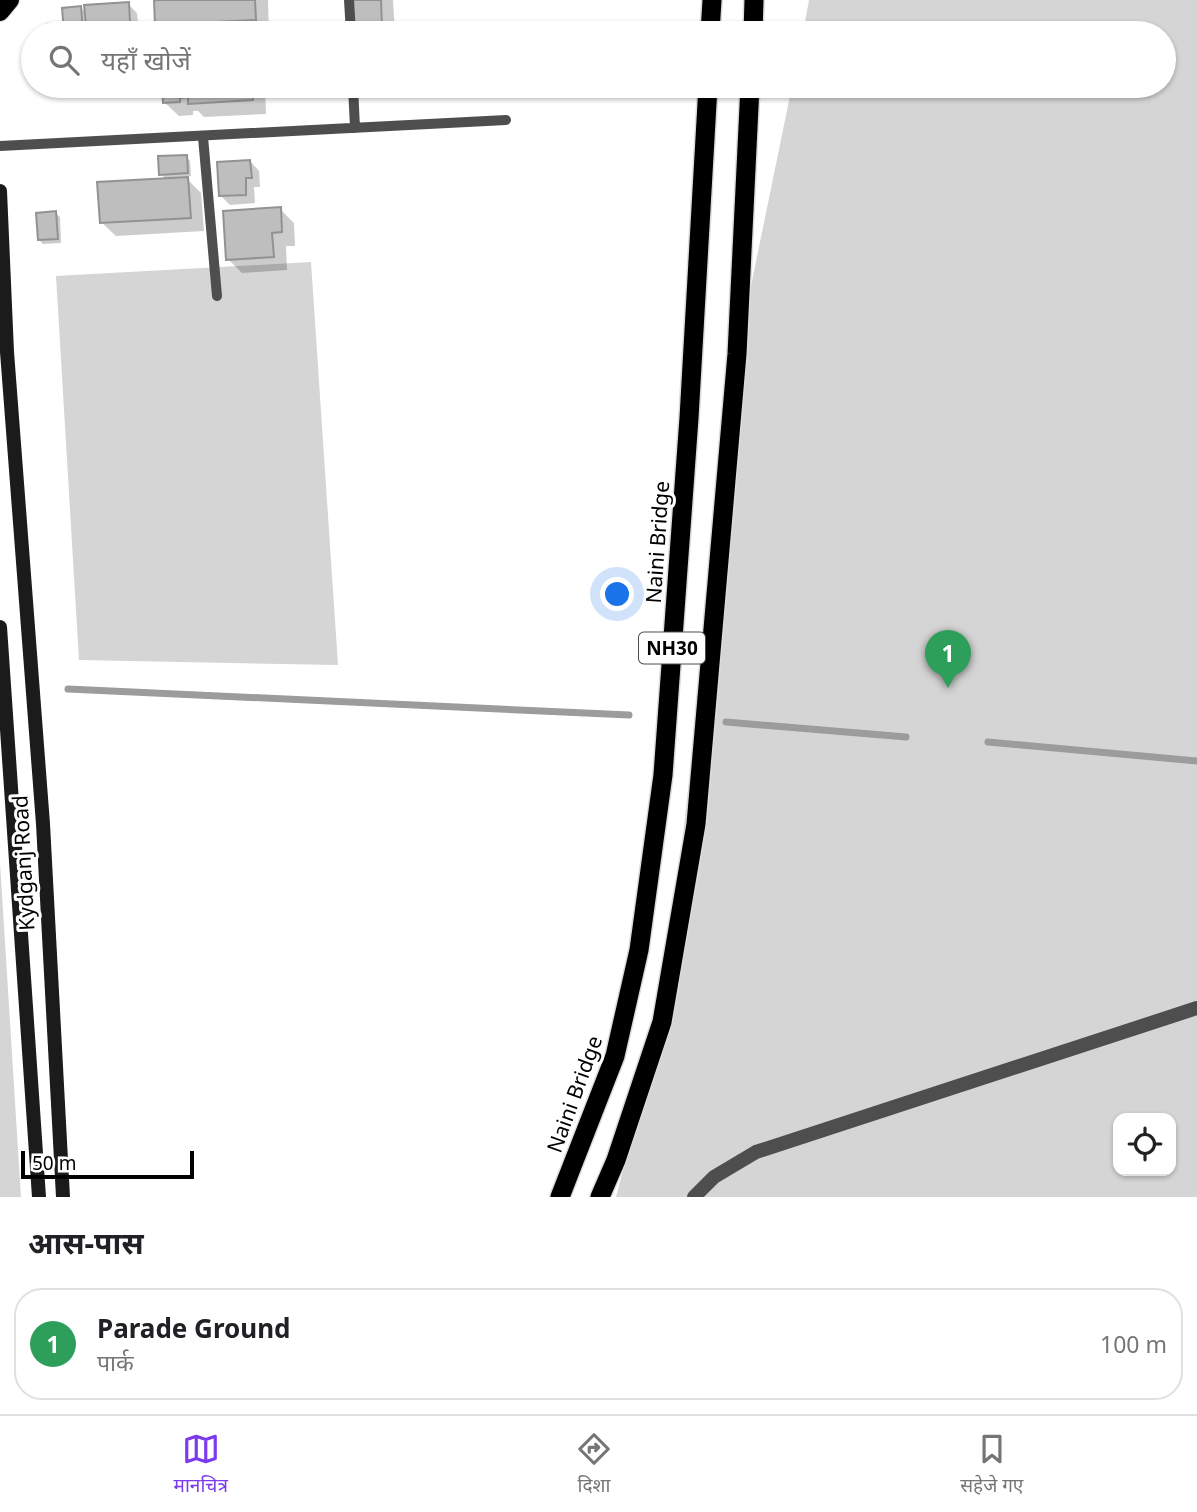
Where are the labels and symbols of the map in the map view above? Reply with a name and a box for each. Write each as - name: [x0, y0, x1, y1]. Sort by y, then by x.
- street label: Naini Bridge: [639, 480, 675, 604]
- your location: [600, 577, 634, 611]
- pin: 1: [925, 630, 971, 688]
- road number: NH30: [639, 632, 705, 664]
- street label: Kydganj Road: [5, 795, 41, 931]
- street label: Naini Bridge: [540, 1032, 608, 1156]
- scale bar: [21, 1148, 194, 1180]

